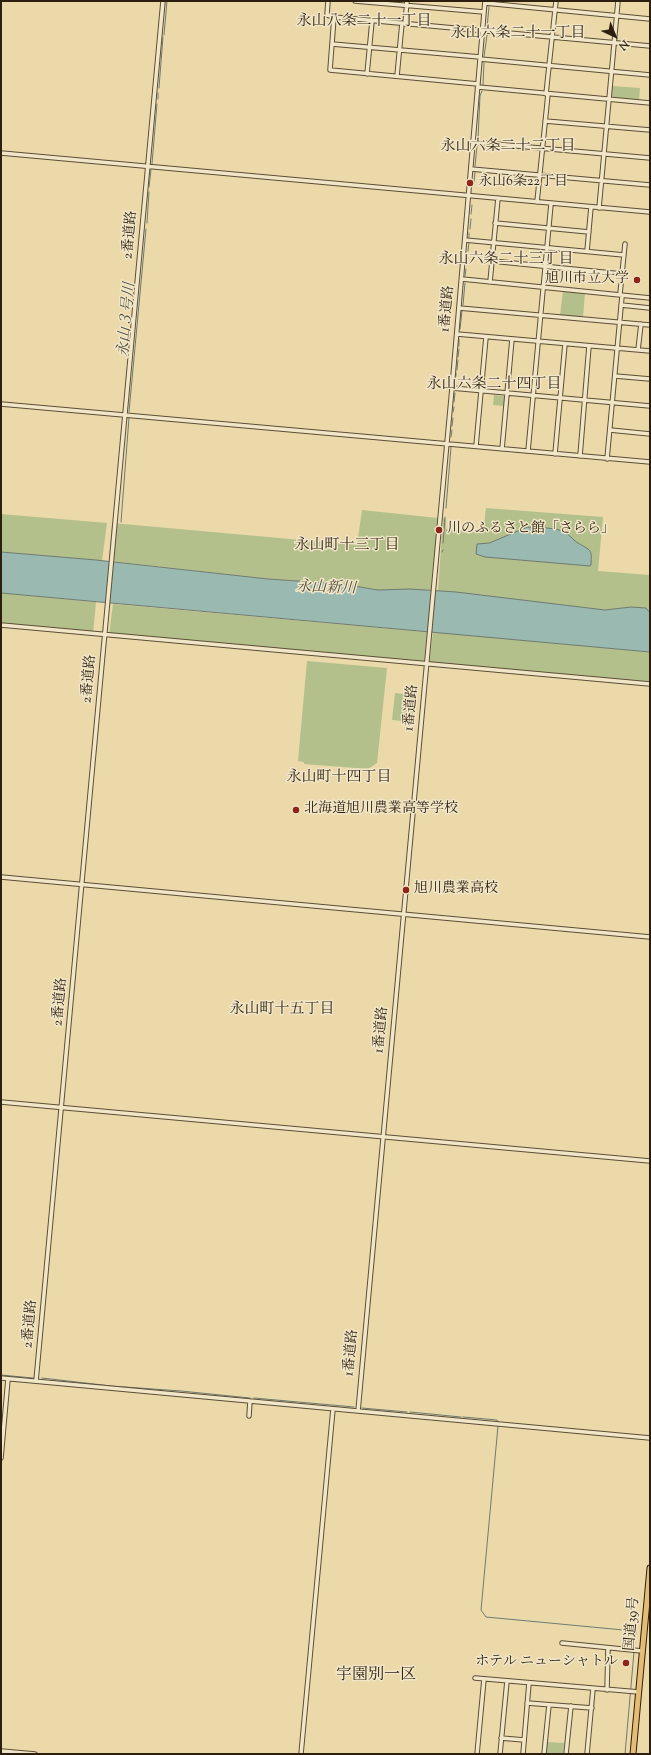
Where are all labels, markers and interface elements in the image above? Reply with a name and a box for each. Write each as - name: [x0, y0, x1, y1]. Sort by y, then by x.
- district label: 永山八条二十一丁目: [297, 13, 431, 31]
- north arrow: [595, 16, 635, 56]
- district label: 永山六条二十一丁目: [451, 25, 585, 43]
- text: N: [615, 36, 632, 53]
- district label: 永山六条二十二丁目: [441, 138, 575, 156]
- place label: 永山6条22丁目: [478, 175, 568, 191]
- marker: 永山6条22丁目: [465, 178, 475, 188]
- street label: 2番道路: [121, 210, 141, 260]
- district label: 永山六条二十三丁目: [439, 251, 573, 269]
- place label: 旭川市立大学: [545, 272, 629, 288]
- marker: 旭川市立大学: [632, 275, 642, 285]
- water label: 永山３号川: [116, 282, 140, 358]
- street label: 1番道路: [438, 285, 458, 333]
- district label: 永山六条二十四丁目: [427, 376, 561, 394]
- place label: 川のふるさと館「さらら」: [447, 522, 615, 538]
- marker: 川のふるさと館「さらら」: [434, 525, 444, 535]
- district label: 永山町十三丁目: [295, 537, 399, 555]
- water label: 永山新川: [296, 579, 356, 599]
- street label: 2番道路: [80, 654, 100, 704]
- street label: 1番道路: [402, 684, 422, 732]
- district label: 永山町十四丁目: [287, 769, 391, 787]
- place label: 北海道旭川農業高等学校: [304, 802, 458, 818]
- marker: 北海道旭川農業高等学校: [291, 805, 301, 815]
- place label: 旭川農業高校: [414, 882, 498, 898]
- marker: 旭川農業高校: [401, 885, 411, 895]
- street label: 2番道路: [51, 977, 71, 1027]
- district label: 永山町十五丁目: [230, 1001, 334, 1019]
- street label: 1番道路: [372, 1006, 392, 1054]
- street label: 2番道路: [21, 1299, 41, 1349]
- street label: 1番道路: [342, 1329, 362, 1377]
- street label: 国道39号: [622, 1596, 644, 1652]
- place label: ホテル ニューシャトル: [475, 1655, 618, 1671]
- marker: ホテル ニューシャトル: [621, 1658, 631, 1668]
- district label: 宇園別一区: [336, 1666, 416, 1686]

